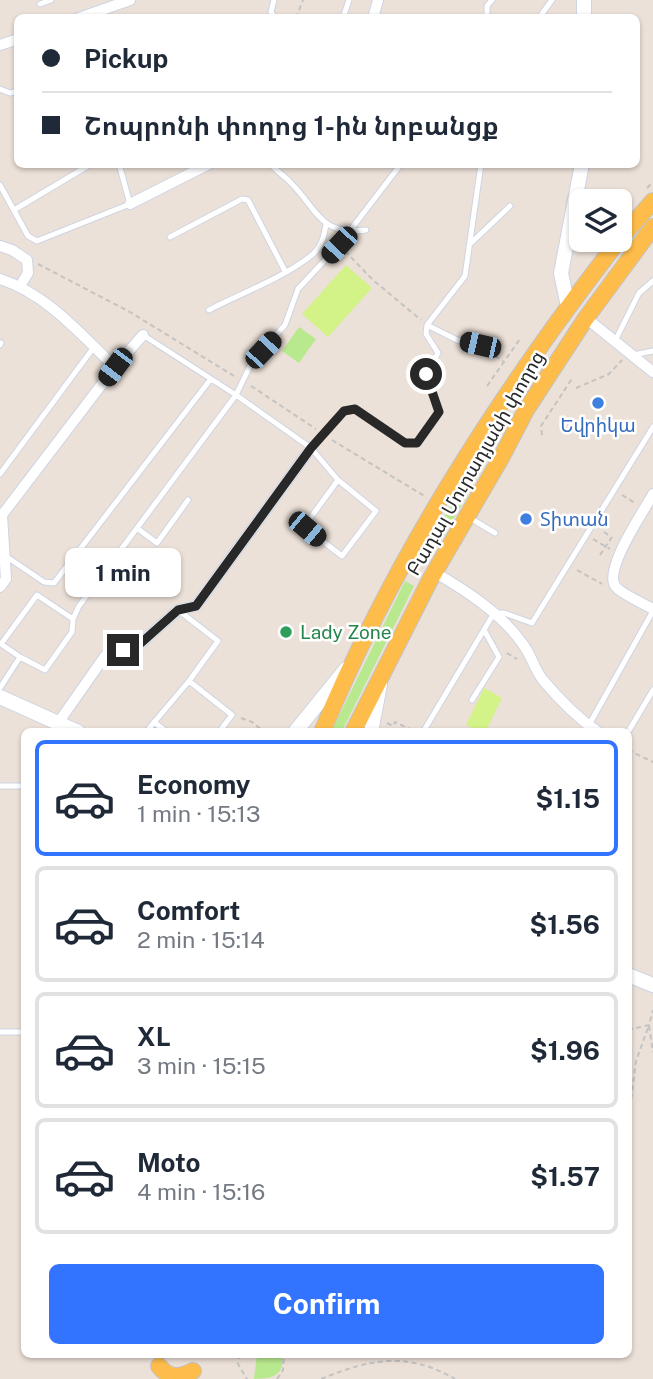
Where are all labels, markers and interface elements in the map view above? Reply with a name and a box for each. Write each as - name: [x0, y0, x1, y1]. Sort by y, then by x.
- text: Pickup: [84, 43, 168, 74]
- text: Շոպրոնի փողոց 1-ին նրբանցք: [84, 110, 499, 141]
- map controls: [569, 189, 632, 252]
- button: layers: [569, 189, 632, 252]
- car: [317, 222, 362, 268]
- car: [241, 327, 286, 373]
- car: [458, 330, 503, 360]
- car: [94, 344, 137, 390]
- street label: Բադալ Մուրադյանի փողոց: [402, 347, 549, 580]
- route start: [410, 358, 442, 390]
- marker: Եվրիկա: [590, 395, 606, 411]
- place label: Եվրիկա: [560, 414, 636, 437]
- car: [285, 507, 330, 551]
- place label: Տիտան: [540, 508, 609, 531]
- marker: Տիտան: [518, 511, 534, 527]
- callout: 1 min: [65, 548, 181, 598]
- text: 1 min: [95, 559, 151, 586]
- place label: Lady Zone: [300, 621, 392, 643]
- marker: Lady Zone: [278, 624, 294, 640]
- route end: [107, 634, 139, 666]
- icon: car: [53, 767, 116, 830]
- text: Economy: [137, 769, 250, 800]
- text: $1.15: [535, 783, 600, 814]
- text: 1 min · 15:13: [137, 800, 260, 827]
- icon: car: [53, 893, 116, 956]
- text: Comfort: [137, 895, 240, 926]
- text: $1.56: [529, 909, 600, 940]
- text: 2 min · 15:14: [137, 926, 265, 953]
- icon: car: [53, 1019, 116, 1082]
- text: XL: [137, 1021, 171, 1052]
- text: $1.96: [530, 1035, 600, 1066]
- text: 3 min · 15:15: [137, 1052, 266, 1079]
- icon: car: [53, 1145, 116, 1208]
- text: Moto: [137, 1147, 200, 1178]
- text: $1.57: [530, 1161, 600, 1192]
- text: 4 min · 15:16: [137, 1178, 265, 1205]
- button: Confirm: [49, 1264, 604, 1344]

